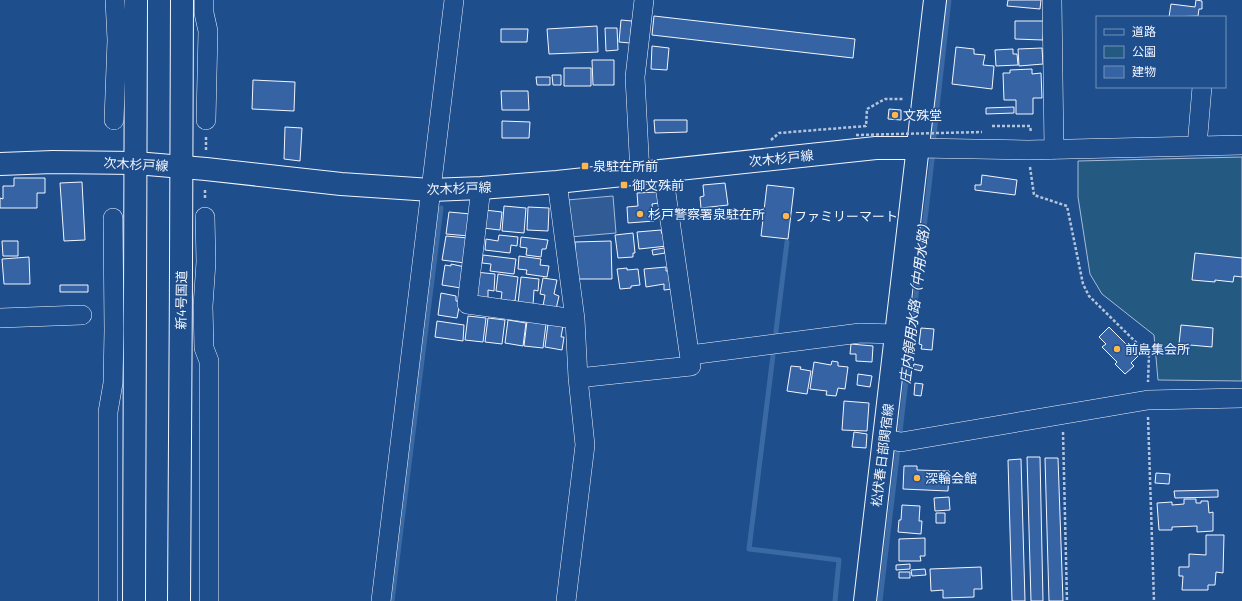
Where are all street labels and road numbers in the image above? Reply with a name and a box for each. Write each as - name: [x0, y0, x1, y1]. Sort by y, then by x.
- street label: 次木杉戸線: [748, 147, 814, 169]
- street label: 次木杉戸線: [103, 154, 169, 174]
- street label: 次木杉戸線: [426, 179, 492, 197]
- street label: 新4号国道: [172, 270, 190, 330]
- street label: 松伏春日部関宿線: [868, 402, 896, 508]

